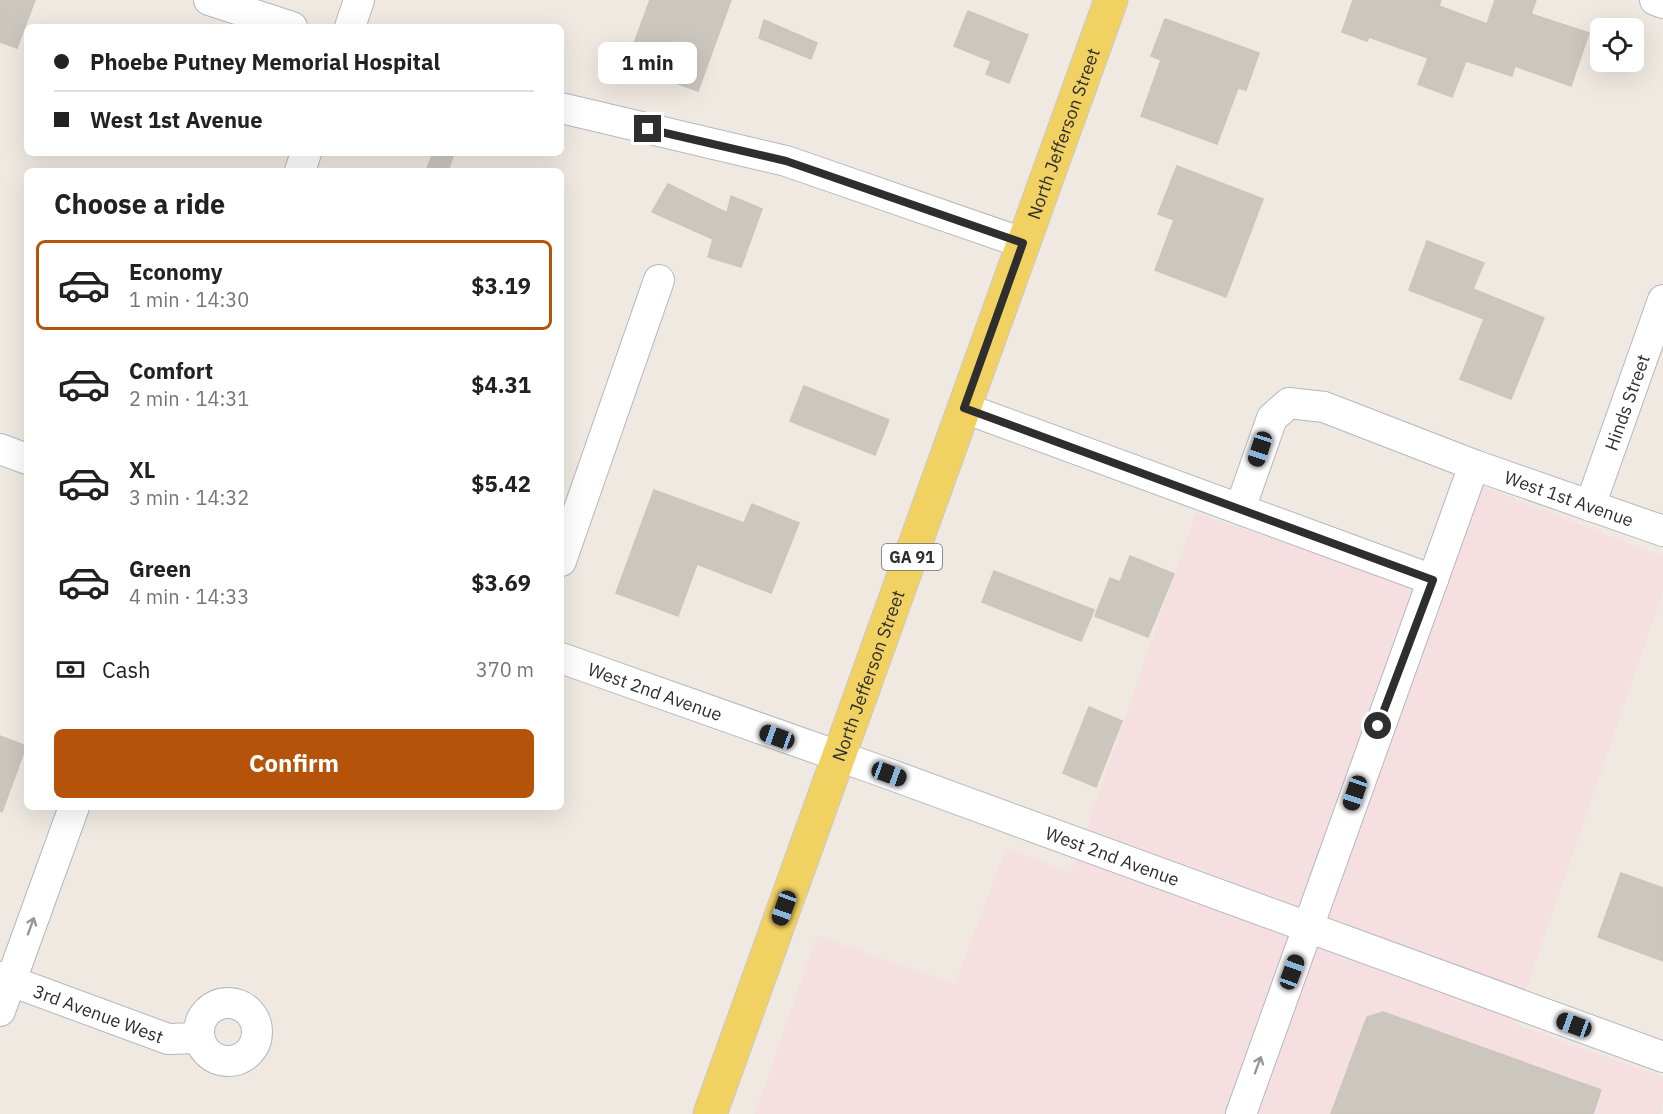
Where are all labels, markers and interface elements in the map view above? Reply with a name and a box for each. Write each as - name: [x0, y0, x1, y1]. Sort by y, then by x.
- map controls: [1590, 18, 1644, 72]
- button: locate: [1590, 18, 1644, 72]
- callout: 1 min: [598, 42, 698, 84]
- street label: North Jefferson Street: [1022, 45, 1104, 222]
- text: Phoebe Putney Memorial Hospital: [90, 47, 440, 76]
- text: 1 min: [621, 49, 674, 76]
- text: West 1st Avenue: [90, 105, 263, 134]
- route end: [634, 115, 661, 142]
- text: Choose a ride: [54, 186, 225, 221]
- text: Economy: [129, 257, 223, 286]
- icon: car: [57, 258, 111, 312]
- text: $3.19: [471, 271, 531, 300]
- text: 1 min · 14:30: [129, 286, 249, 313]
- street label: Hinds Street: [1599, 351, 1654, 453]
- text: Comfort: [129, 356, 213, 385]
- icon: car: [57, 357, 111, 411]
- text: $4.31: [471, 370, 531, 399]
- text: 2 min · 14:31: [129, 385, 249, 412]
- car: [1246, 429, 1274, 469]
- text: XL: [129, 455, 155, 484]
- icon: car: [57, 456, 111, 510]
- street label: West 1st Avenue: [1502, 465, 1637, 531]
- text: $5.42: [471, 469, 531, 498]
- text: 3 min · 14:32: [129, 484, 249, 511]
- road number: GA 91: [882, 544, 942, 570]
- text: Green: [129, 554, 191, 583]
- icon: car: [57, 555, 111, 609]
- text: $3.69: [471, 568, 531, 597]
- text: 4 min · 14:33: [129, 583, 249, 610]
- street label: North Jefferson Street: [826, 587, 909, 764]
- icon: cash: [54, 653, 87, 686]
- text: Cash: [102, 655, 151, 684]
- text: 370 m: [476, 656, 534, 683]
- street label: West 2nd Avenue: [585, 657, 726, 726]
- route start: [1364, 712, 1391, 739]
- car: [757, 722, 797, 752]
- button: Confirm: [54, 729, 534, 798]
- car: [869, 759, 909, 789]
- car: [1341, 773, 1369, 813]
- street label: West 2nd Avenue: [1043, 821, 1183, 891]
- car: [769, 888, 799, 928]
- one-way arrow: [26, 917, 37, 935]
- car: [1277, 952, 1307, 992]
- street label: 3rd Avenue West: [30, 979, 167, 1048]
- car: [1554, 1010, 1594, 1040]
- one-way arrow: [1254, 1056, 1265, 1075]

